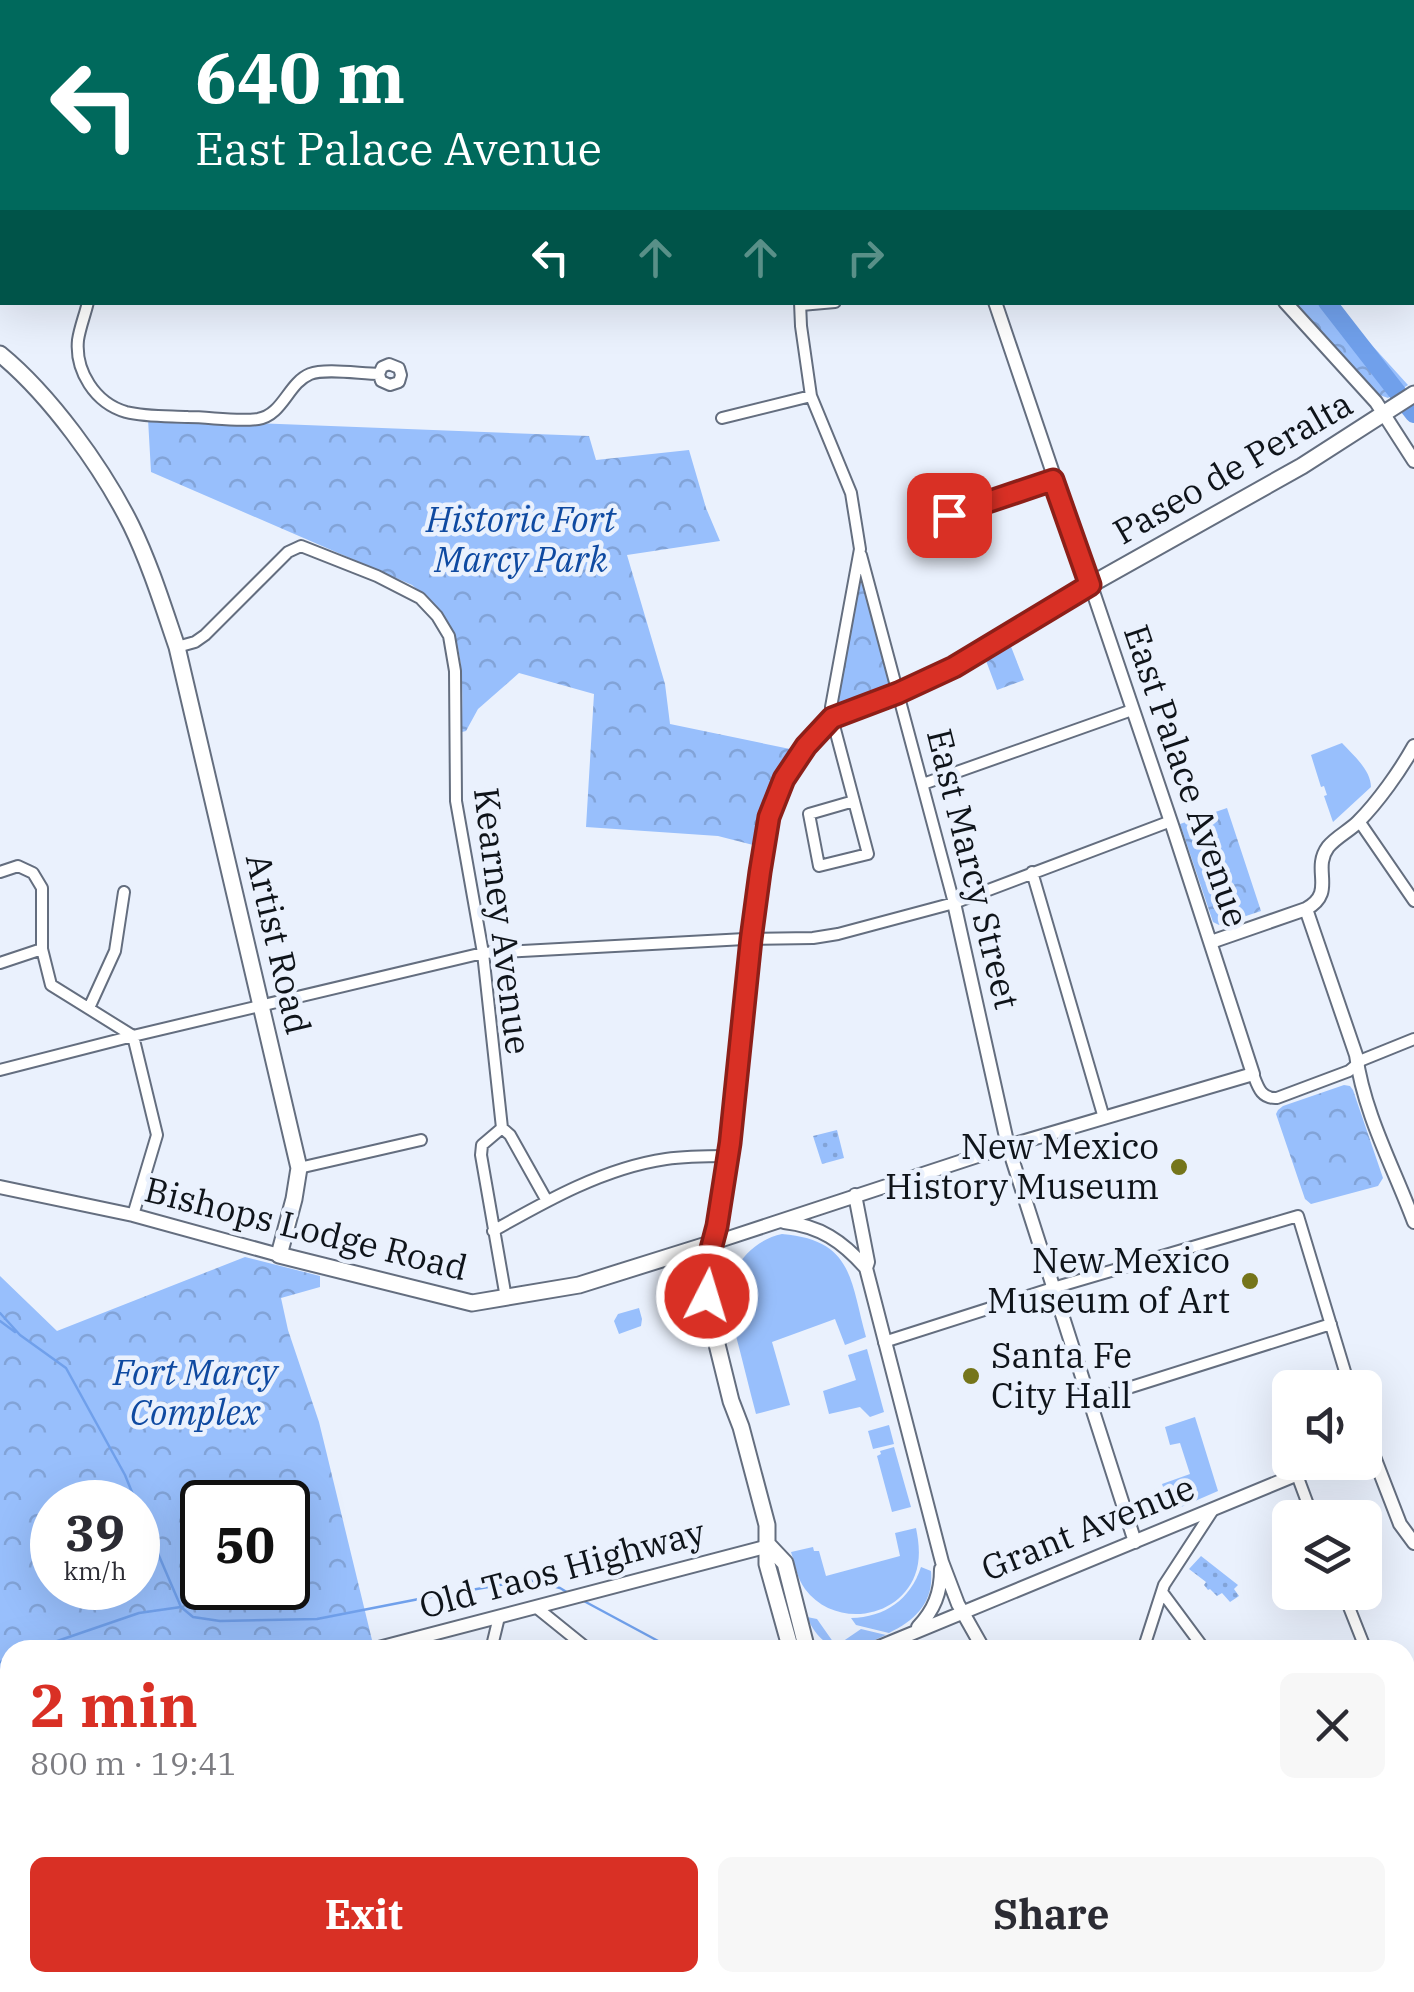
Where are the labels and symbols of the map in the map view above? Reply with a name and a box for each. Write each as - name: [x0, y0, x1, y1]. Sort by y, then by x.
- street label: Paseo de Peralta: [1105, 380, 1360, 554]
- pin: [907, 473, 992, 558]
- park label: Historic Fort Marcy Park: [425, 496, 617, 582]
- street label: East Palace Avenue: [1114, 619, 1260, 933]
- street label: East Marcy Street: [917, 724, 1031, 1014]
- street label: Kearney Avenue: [464, 785, 542, 1057]
- street label: Artist Road: [236, 849, 322, 1039]
- place label: New Mexico History Museum: [885, 1123, 1159, 1209]
- marker: New Mexico History Museum: [1168, 1156, 1190, 1178]
- street label: Bishops Lodge Road: [140, 1166, 472, 1290]
- place label: New Mexico Museum of Art: [987, 1237, 1230, 1323]
- position arrow: [655, 1244, 759, 1348]
- marker: New Mexico Museum of Art: [1239, 1270, 1261, 1292]
- place label: Santa Fe City Hall: [991, 1332, 1132, 1418]
- park label: Fort Marcy Complex: [112, 1349, 280, 1435]
- marker: Santa Fe City Hall: [960, 1365, 982, 1387]
- street label: Grant Avenue: [974, 1463, 1201, 1591]
- speed limit sign: 50: [180, 1480, 310, 1610]
- street label: Old Taos Highway: [414, 1508, 710, 1628]

